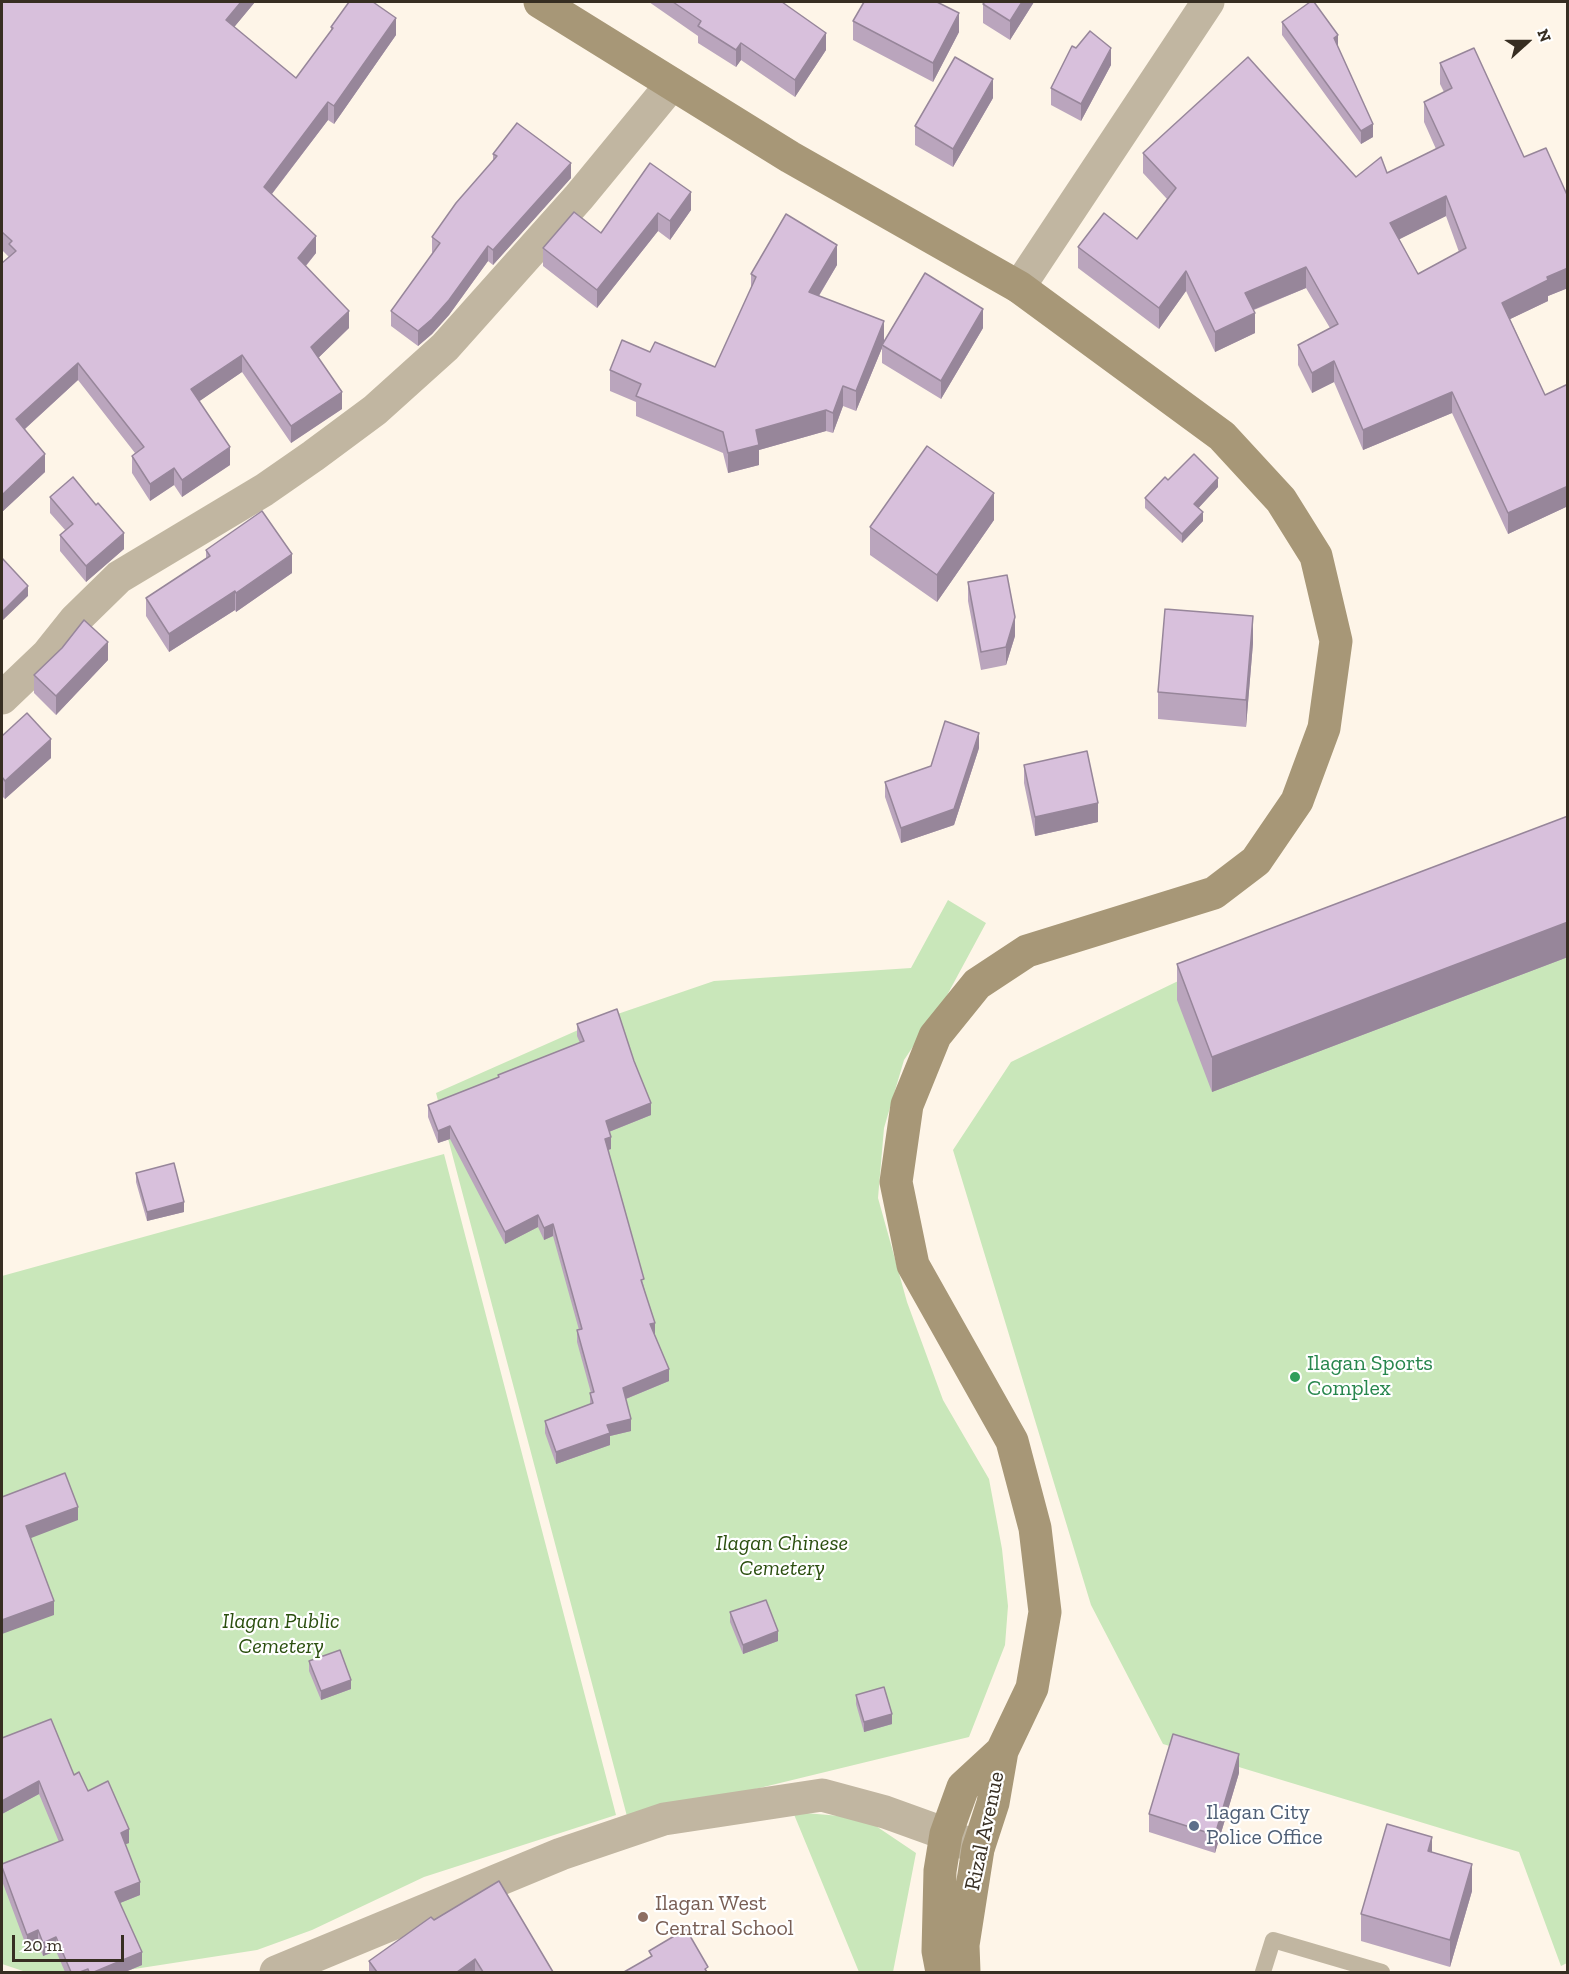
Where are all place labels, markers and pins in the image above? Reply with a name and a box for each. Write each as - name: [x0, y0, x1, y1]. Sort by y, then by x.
- place label: Ilagan Sports Complex: [1307, 1351, 1433, 1402]
- marker: Ilagan Sports Complex: [1288, 1370, 1302, 1384]
- place label: Ilagan City Police Office: [1206, 1800, 1323, 1852]
- marker: Ilagan City Police Office: [1187, 1819, 1201, 1833]
- place label: Ilagan West Central School: [655, 1891, 794, 1942]
- marker: Ilagan West Central School: [636, 1910, 650, 1924]

